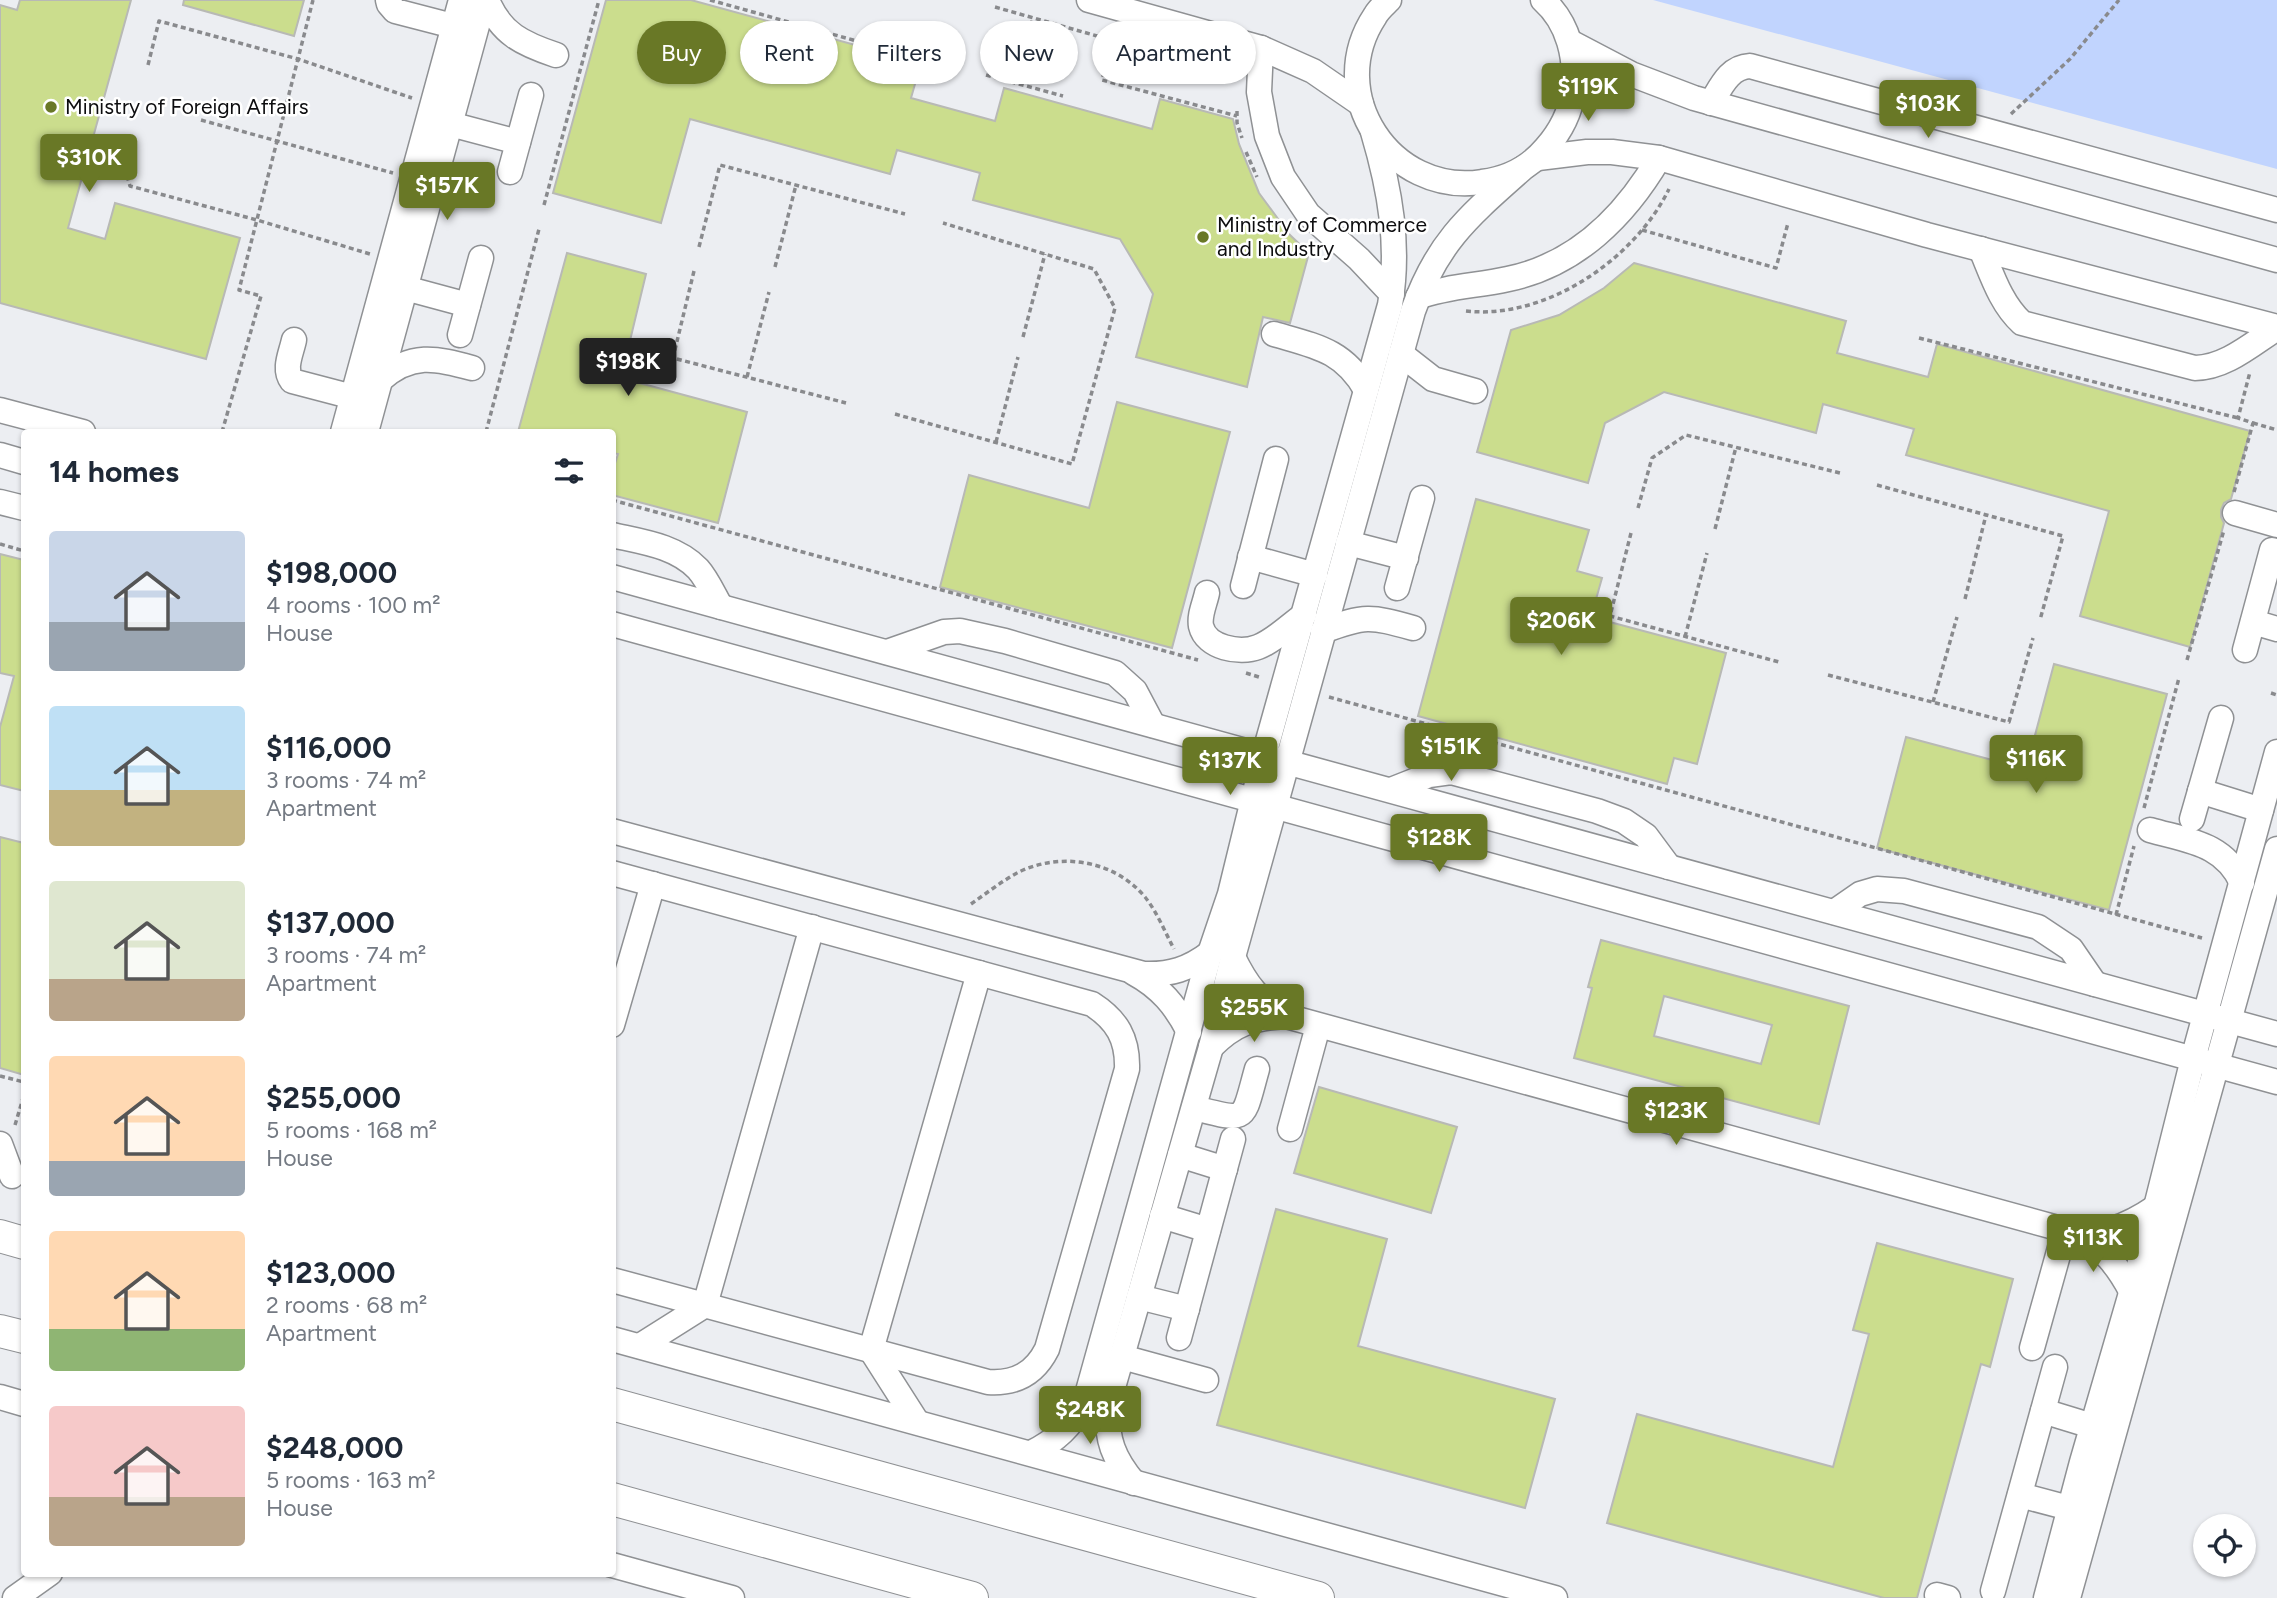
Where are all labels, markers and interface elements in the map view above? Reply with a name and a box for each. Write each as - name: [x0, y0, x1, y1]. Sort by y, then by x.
- chip: Buy: [637, 21, 726, 84]
- chip: Rent: [740, 21, 838, 84]
- chip: Filters: [852, 21, 966, 84]
- chip: New: [980, 21, 1078, 84]
- chip: Apartment: [1092, 21, 1256, 84]
- pin: $119K: [1539, 64, 1637, 123]
- text: $119K: [1558, 72, 1618, 100]
- pin: $103K: [1879, 80, 1977, 140]
- text: $103K: [1895, 89, 1961, 117]
- place label: Ministry of Foreign Affairs: [65, 94, 309, 119]
- marker: Ministry of Foreign Affairs: [43, 99, 59, 115]
- pin: $310K: [40, 134, 138, 194]
- text: $310K: [56, 143, 122, 171]
- pin: $157K: [398, 162, 496, 222]
- text: $157K: [415, 171, 479, 199]
- place label: Ministry of Commerce and Industry: [1217, 212, 1427, 261]
- marker: Ministry of Commerce and Industry: [1195, 229, 1211, 245]
- pin: $198K: [579, 338, 677, 398]
- text: $198K: [595, 347, 661, 375]
- icon: filters: [550, 452, 588, 490]
- text: 14 homes: [49, 453, 179, 490]
- text: $198,000: [266, 554, 397, 591]
- icon: home: [105, 559, 189, 643]
- text: 4 rooms · 100 m²: [266, 591, 440, 619]
- pin: $206K: [1512, 598, 1610, 657]
- text: $206K: [1526, 606, 1596, 634]
- text: House: [266, 619, 333, 647]
- pin: $151K: [1402, 724, 1500, 783]
- text: $116,000: [266, 729, 391, 766]
- text: $151K: [1421, 732, 1481, 760]
- icon: home: [105, 734, 189, 818]
- pin: $116K: [1987, 736, 2085, 795]
- pin: $137K: [1181, 738, 1279, 797]
- text: $116K: [2006, 744, 2066, 772]
- text: $137K: [1198, 746, 1262, 774]
- text: 3 rooms · 74 m²: [266, 766, 426, 794]
- text: Apartment: [266, 794, 377, 822]
- pin: $128K: [1390, 814, 1488, 874]
- text: $128K: [1406, 823, 1472, 851]
- text: $137,000: [266, 904, 395, 941]
- icon: home: [105, 909, 189, 993]
- text: 3 rooms · 74 m²: [266, 941, 426, 969]
- text: Apartment: [266, 969, 377, 997]
- pin: $255K: [1205, 984, 1303, 1044]
- text: $255K: [1220, 993, 1288, 1021]
- text: $255,000: [266, 1079, 401, 1116]
- icon: home: [105, 1084, 189, 1168]
- pin: $123K: [1627, 1088, 1725, 1147]
- text: $123K: [1644, 1096, 1708, 1124]
- text: 5 rooms · 168 m²: [266, 1116, 437, 1144]
- text: House: [266, 1144, 333, 1172]
- pin: $113K: [2044, 1214, 2142, 1274]
- text: $113K: [2063, 1223, 2123, 1251]
- text: $123,000: [266, 1254, 395, 1291]
- icon: home: [105, 1259, 189, 1343]
- text: 2 rooms · 68 m²: [266, 1291, 427, 1319]
- text: Apartment: [266, 1319, 377, 1347]
- pin: $248K: [1041, 1386, 1139, 1446]
- text: $248K: [1055, 1395, 1125, 1423]
- text: $248,000: [266, 1429, 403, 1466]
- icon: home: [105, 1434, 189, 1518]
- text: 5 rooms · 163 m²: [266, 1466, 435, 1494]
- text: House: [266, 1494, 333, 1522]
- map controls: [2193, 1514, 2256, 1577]
- button: locate: [2193, 1514, 2256, 1577]

